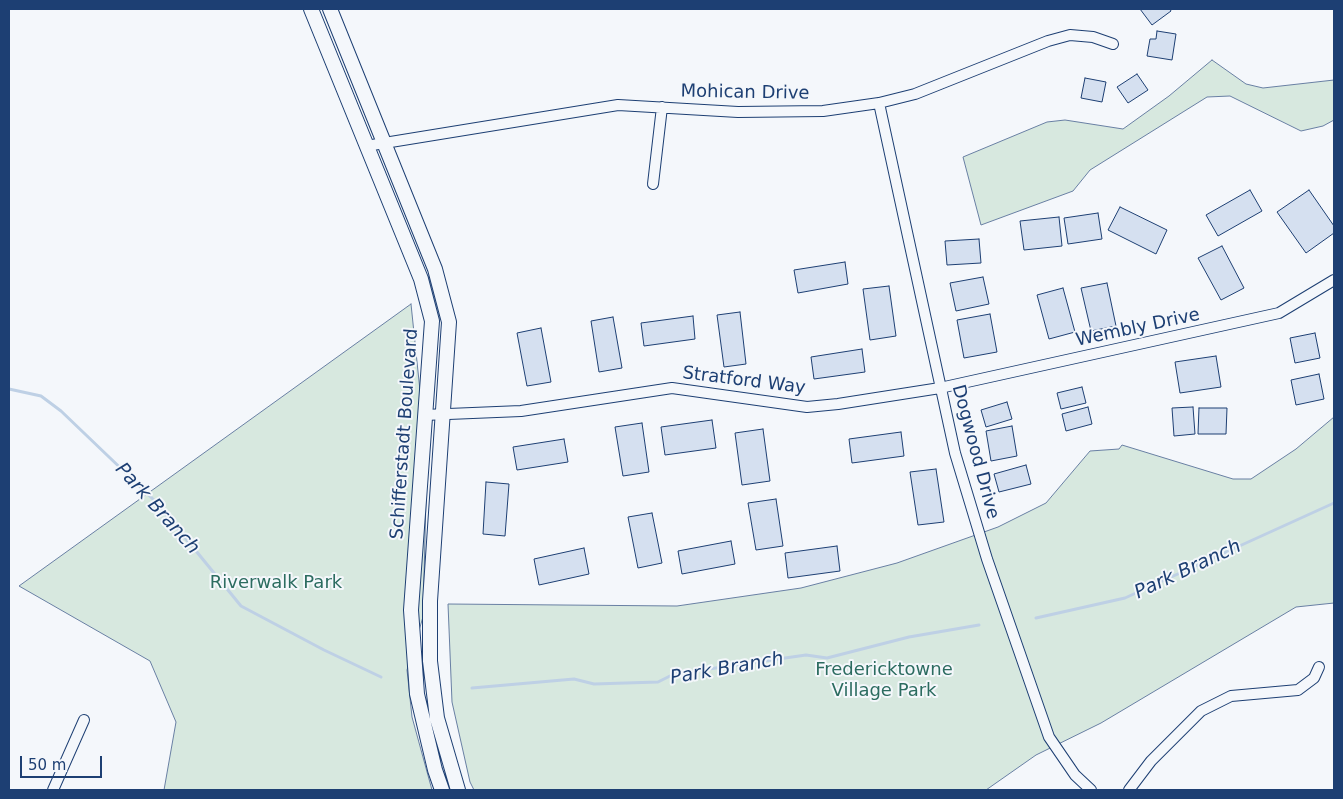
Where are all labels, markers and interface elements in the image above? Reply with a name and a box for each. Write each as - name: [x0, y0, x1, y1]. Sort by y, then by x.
- street label: Mohican Drive: [680, 81, 810, 105]
- street label: Wembly Drive: [1074, 304, 1202, 352]
- street label: Schifferstadt Boulevard: [387, 328, 423, 540]
- street label: Stratford Way: [681, 363, 807, 399]
- street label: Dogwood Drive: [947, 382, 1003, 522]
- water label: Park Branch: [110, 459, 204, 559]
- water label: Park Branch: [1131, 535, 1245, 605]
- park label: Riverwalk Park: [210, 572, 342, 594]
- water label: Park Branch: [668, 648, 786, 690]
- park label: Fredericktowne Village Park: [815, 659, 953, 702]
- scale bar: [22, 746, 105, 778]
- text: 50 m: [28, 756, 66, 774]

